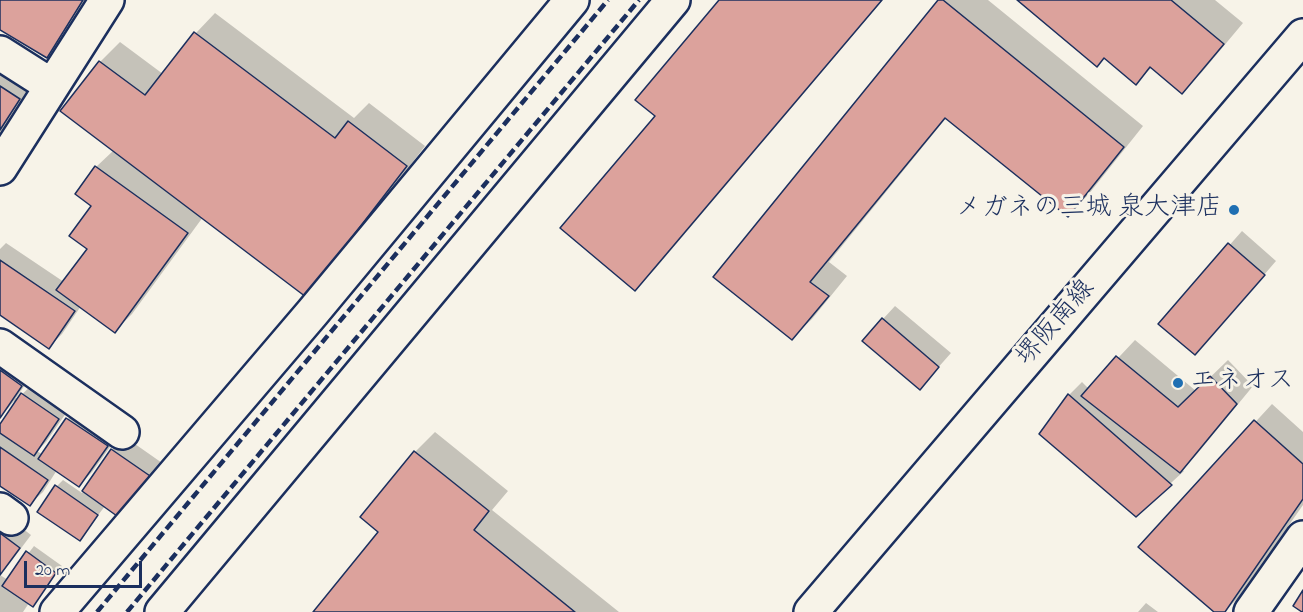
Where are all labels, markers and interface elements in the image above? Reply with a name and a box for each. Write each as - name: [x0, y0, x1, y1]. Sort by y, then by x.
- place label: メガネの三城 泉大津店: [956, 194, 1222, 226]
- marker: メガネの三城 泉大津店: [1227, 203, 1241, 217]
- street label: 堺阪南線: [1011, 275, 1103, 373]
- place label: エネオス: [1190, 367, 1294, 399]
- marker: エネオス: [1171, 376, 1185, 390]
- scale bar: [27, 549, 146, 587]
- text: 20 m: [35, 558, 70, 584]

